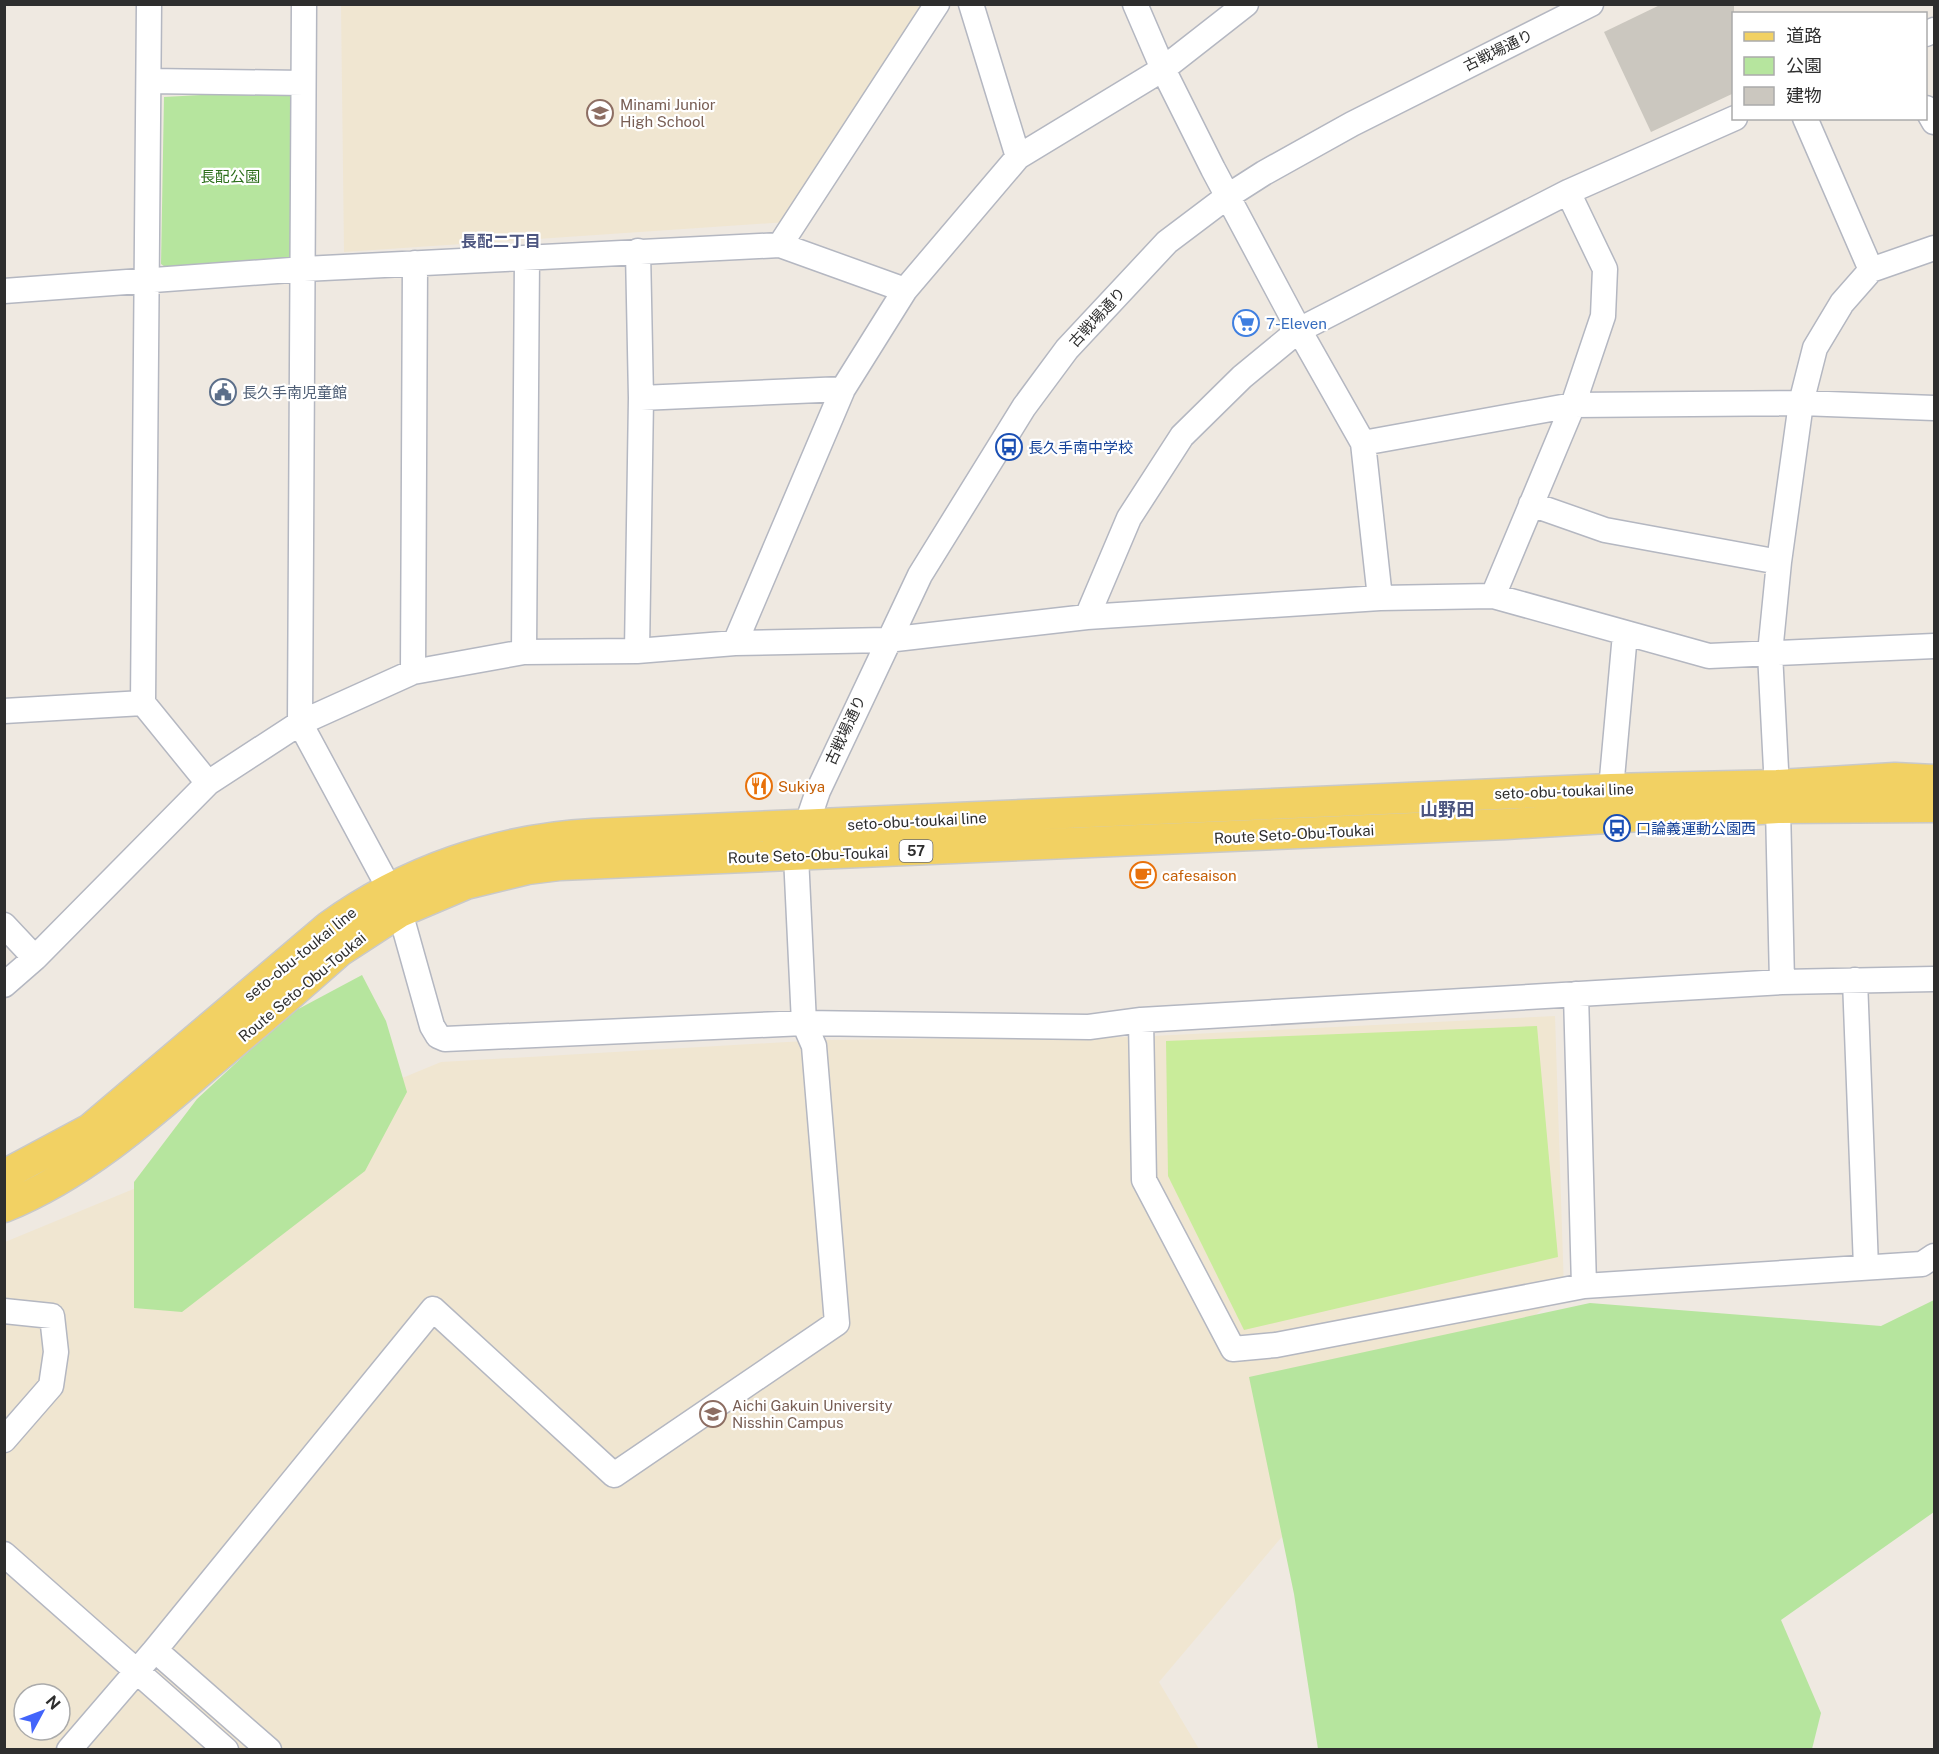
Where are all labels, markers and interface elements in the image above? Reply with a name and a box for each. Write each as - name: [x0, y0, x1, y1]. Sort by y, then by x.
- legend: [1732, 12, 1927, 120]
- text: 道路: [1786, 25, 1822, 46]
- street label: 古戦場通り: [1461, 26, 1535, 74]
- text: 公園: [1786, 55, 1822, 76]
- text: 建物: [1786, 85, 1822, 106]
- place label: Minami Junior High School: [620, 96, 716, 130]
- school or university icon: Minami Junior High School: [585, 98, 615, 128]
- park label: 長配公園: [200, 168, 260, 185]
- district label: 長配二丁目: [461, 232, 541, 251]
- street label: 古戦場通り: [1065, 284, 1129, 350]
- supermarket icon: 7-Eleven: [1231, 308, 1261, 338]
- place label: 7-Eleven: [1266, 315, 1327, 332]
- public building icon: 長久手南児童館: [208, 377, 238, 407]
- place label: 長久手南児童館: [242, 384, 347, 401]
- bus stop icon: 長久手南中学校: [994, 432, 1024, 462]
- place label: 長久手南中学校: [1028, 439, 1133, 456]
- street label: 古戦場通り: [821, 692, 869, 768]
- restaurant icon: Sukiya: [744, 771, 774, 801]
- place label: Sukiya: [778, 778, 825, 795]
- street label: seto-obu-toukai line: [1494, 780, 1634, 802]
- district label: 山野田: [1420, 799, 1474, 820]
- street label: seto-obu-toukai line: [847, 809, 987, 833]
- bus stop icon: 口論義運動公園西: [1602, 813, 1632, 843]
- place label: 口論義運動公園西: [1636, 820, 1756, 837]
- street label: Route Seto-Obu-Toukai: [1213, 821, 1375, 847]
- road number: 57: [900, 840, 932, 862]
- street label: Route Seto-Obu-Toukai: [728, 844, 888, 866]
- cafe icon: cafesaison: [1128, 860, 1158, 890]
- place label: cafesaison: [1162, 867, 1237, 884]
- street label: seto-obu-toukai line: [240, 903, 360, 1005]
- street label: Route Seto-Obu-Toukai: [235, 929, 369, 1045]
- place label: Aichi Gakuin University Nisshin Campus: [732, 1397, 893, 1431]
- school or university icon: Aichi Gakuin University Nisshin Campus: [698, 1399, 728, 1429]
- north arrow: [12, 1682, 72, 1742]
- text: N: [42, 1692, 64, 1713]

